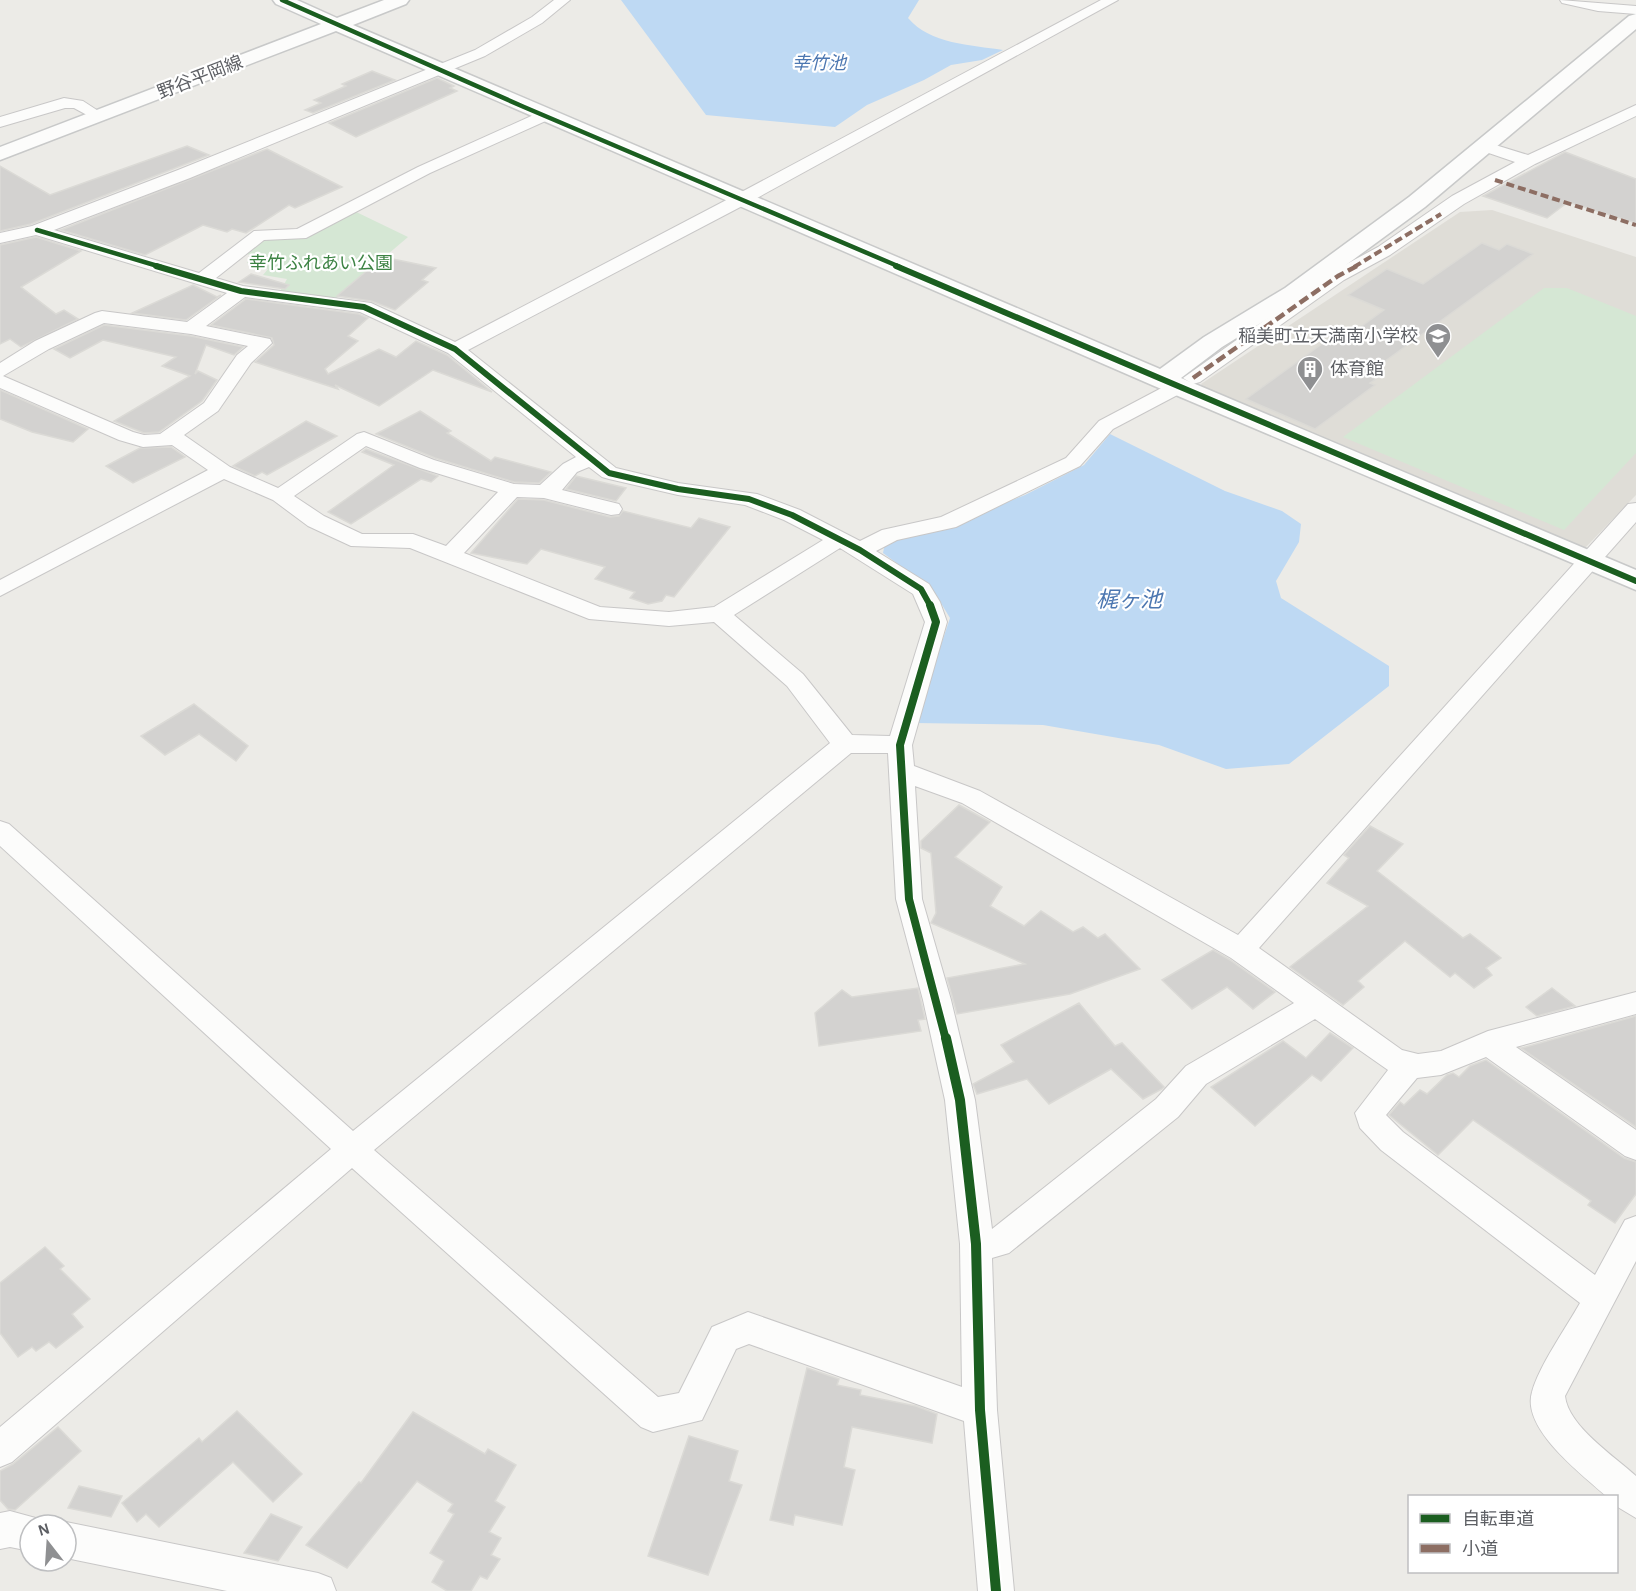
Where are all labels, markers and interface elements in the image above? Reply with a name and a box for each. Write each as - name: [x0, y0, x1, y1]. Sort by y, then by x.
- street label: 野谷平岡線: [154, 52, 246, 102]
- water label: 幸竹池: [792, 53, 848, 73]
- park label: 幸竹ふれあい公園: [249, 253, 393, 273]
- school or university icon: 稲美町立天満南小学校: [1423, 321, 1453, 359]
- place label: 稲美町立天満南小学校: [1238, 326, 1418, 346]
- building icon: 体育館: [1295, 354, 1325, 392]
- place label: 体育館: [1330, 360, 1384, 379]
- water label: 梶ヶ池: [1096, 588, 1164, 611]
- legend: [1408, 1495, 1618, 1573]
- text: 自転車道: [1462, 1509, 1534, 1529]
- north arrow: [18, 1513, 78, 1573]
- text: N: [36, 1520, 52, 1539]
- text: 小道: [1462, 1539, 1498, 1559]

